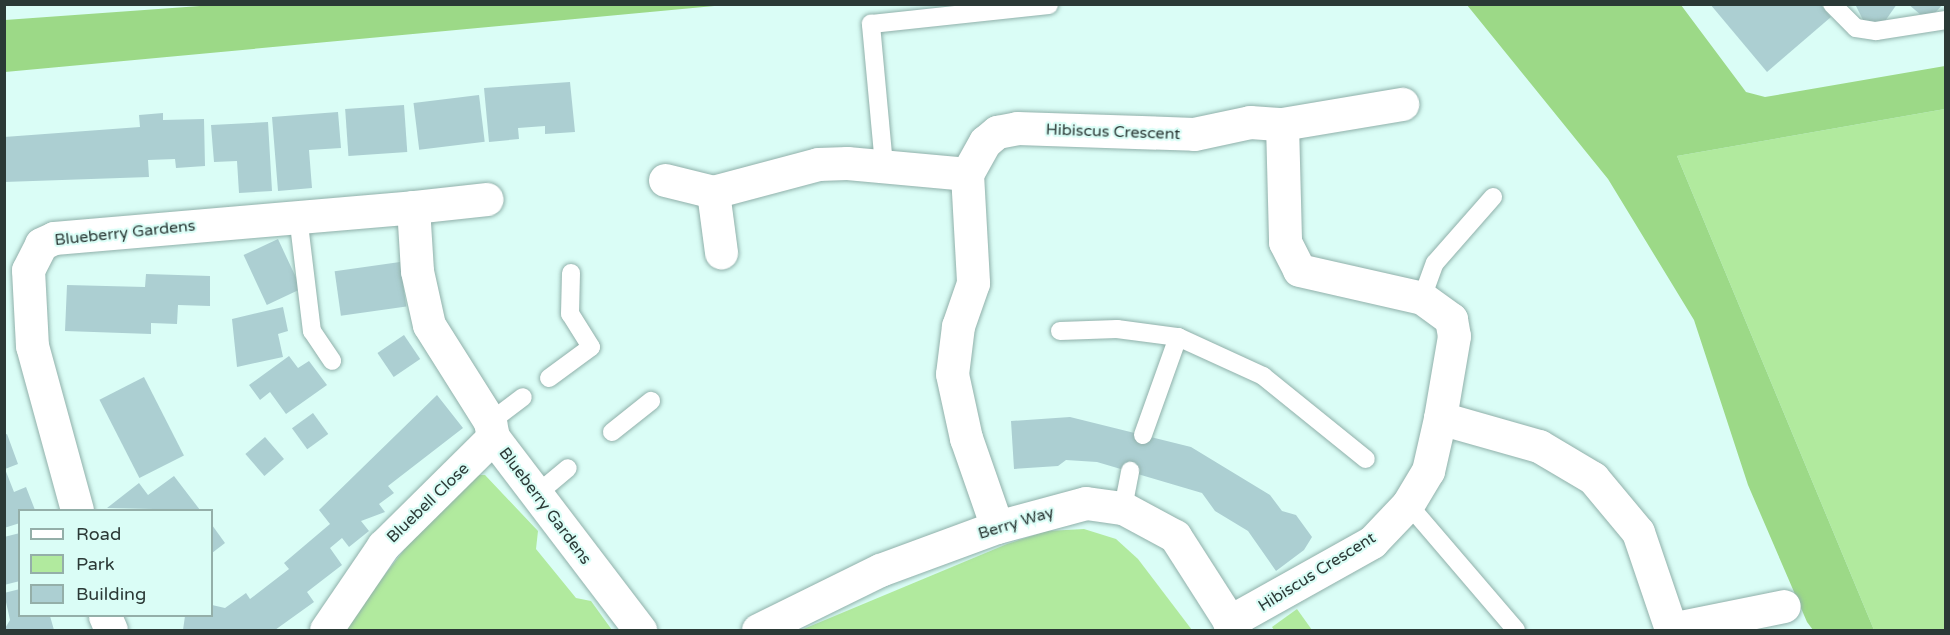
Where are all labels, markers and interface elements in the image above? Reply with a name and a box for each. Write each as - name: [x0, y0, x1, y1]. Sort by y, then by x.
- street label: Hibiscus Crescent: [1045, 120, 1181, 144]
- street label: Blueberry Gardens: [54, 216, 196, 250]
- street label: Blueberry Gardens: [495, 444, 595, 568]
- street label: Bluebell Close: [383, 459, 473, 547]
- street label: Berry Way: [976, 502, 1056, 544]
- legend: [18, 509, 213, 617]
- text: Road: [76, 523, 121, 545]
- street label: Hibiscus Crescent: [1255, 528, 1379, 616]
- text: Park: [76, 553, 114, 575]
- text: Building: [76, 583, 146, 605]

